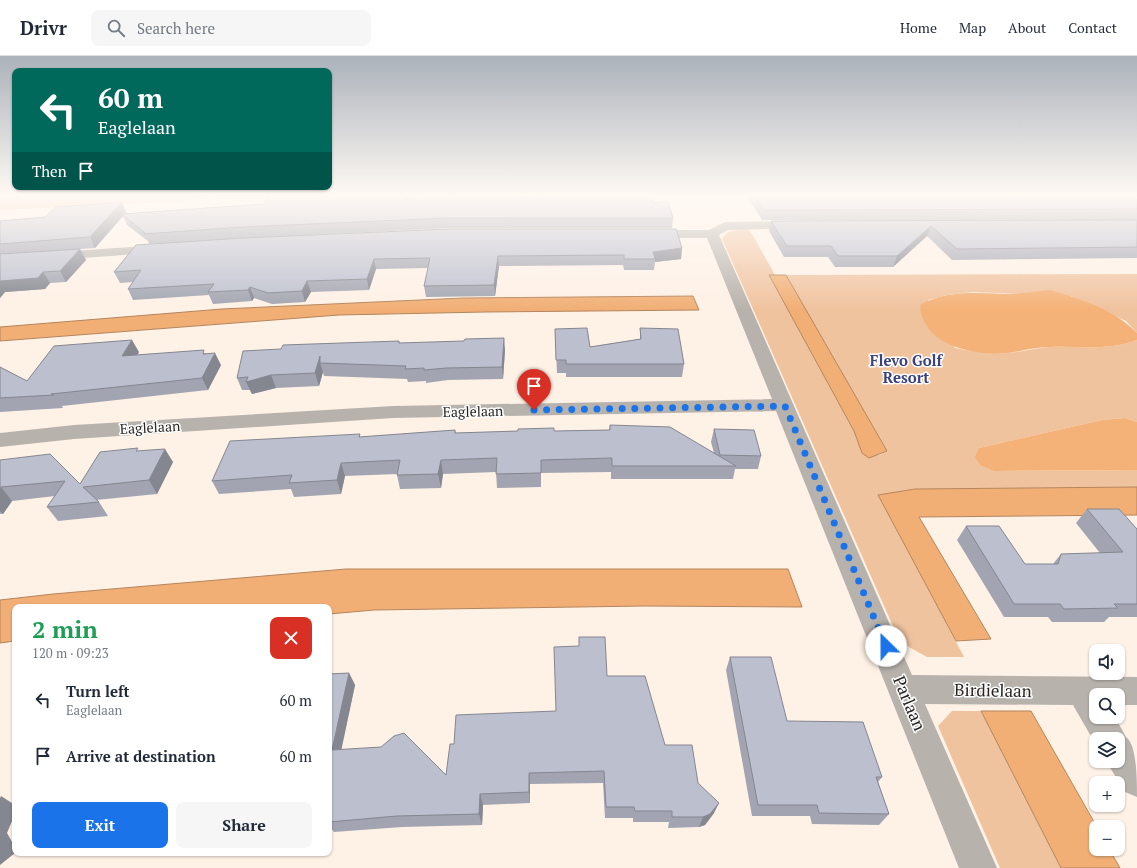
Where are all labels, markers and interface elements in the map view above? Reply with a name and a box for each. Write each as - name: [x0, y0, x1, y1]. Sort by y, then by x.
- search box: [91, 10, 371, 46]
- text: Drivr: [20, 15, 67, 40]
- icon: search: [105, 17, 127, 39]
- text: Search here: [137, 18, 215, 38]
- text: Home: [900, 18, 937, 37]
- text: Map: [959, 18, 986, 37]
- text: About: [1008, 18, 1046, 37]
- text: Contact: [1068, 18, 1117, 37]
- text: 60 m: [98, 79, 163, 116]
- icon: left: [32, 84, 84, 136]
- text: Eaglelaan: [98, 115, 176, 139]
- icon: arrive: [75, 160, 97, 182]
- text: Then: [32, 161, 67, 181]
- district label: Flevo Golf Resort: [870, 350, 944, 387]
- pin: [517, 369, 551, 410]
- icon: arrive: [523, 375, 545, 397]
- street label: Eaglelaan: [443, 401, 504, 421]
- street label: Eaglelaan: [119, 416, 181, 438]
- text: 2 min: [32, 613, 98, 645]
- button: close: [270, 617, 312, 659]
- position arrow: [865, 625, 907, 667]
- text: 120 m · 09:23: [32, 644, 109, 662]
- map controls: [1089, 644, 1125, 856]
- button: sound: [1089, 644, 1125, 680]
- street label: Parlaan: [888, 672, 932, 734]
- street label: Birdielaan: [954, 678, 1032, 702]
- text: Turn left: [66, 681, 130, 701]
- button: search: [1089, 688, 1125, 724]
- icon: left: [32, 689, 54, 711]
- text: 60 m: [279, 690, 312, 710]
- text: Eaglelaan: [66, 701, 122, 719]
- button: layers: [1089, 732, 1125, 768]
- icon: arrive: [32, 745, 54, 767]
- text: Arrive at destination: [66, 746, 216, 766]
- text: 60 m: [279, 746, 312, 766]
- button: +: [1089, 776, 1125, 812]
- button: Exit: [32, 802, 168, 848]
- button: Share: [176, 802, 312, 848]
- button: −: [1089, 820, 1125, 856]

